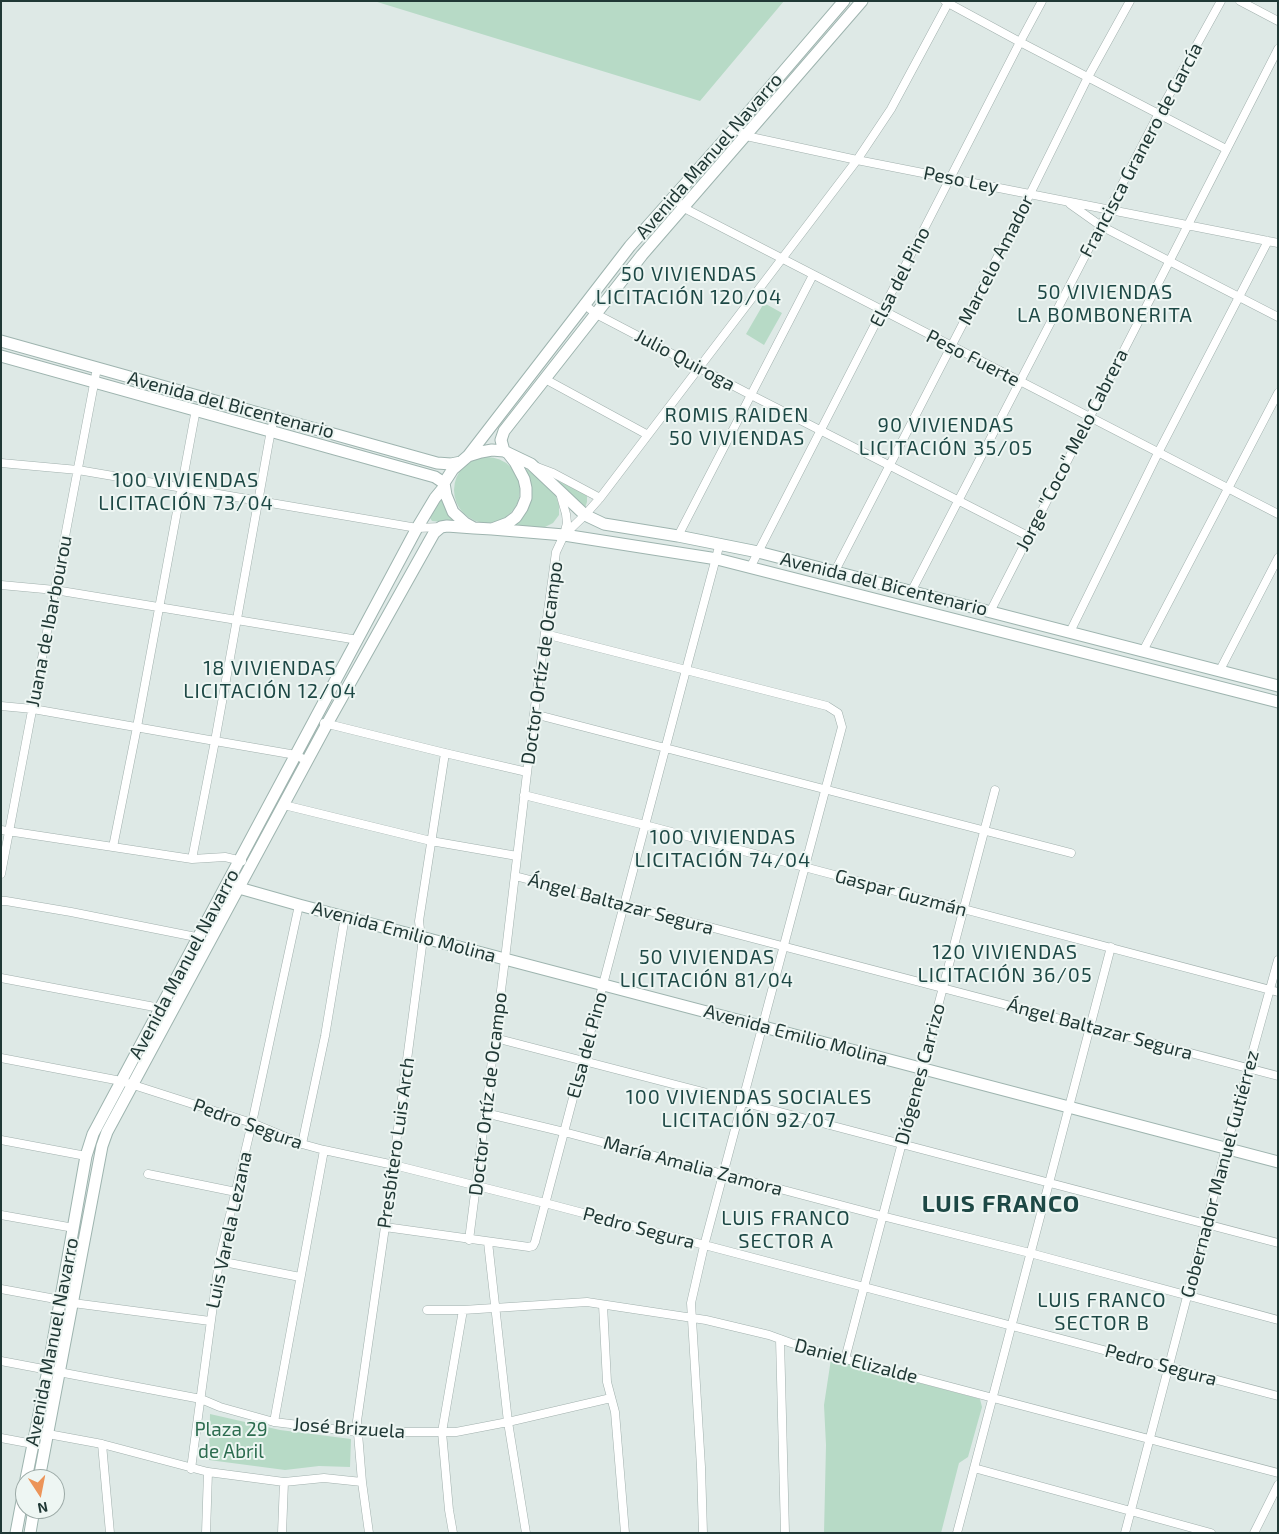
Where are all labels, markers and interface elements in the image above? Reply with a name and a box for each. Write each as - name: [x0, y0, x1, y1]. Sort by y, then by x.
- street label: Francisca Granero de García: [1075, 39, 1207, 261]
- street label: Avenida Manuel Navarro: [631, 69, 787, 243]
- street label: Peso Ley: [922, 162, 1000, 198]
- street label: Marcelo Amador: [953, 191, 1039, 329]
- street label: Elsa del Pino: [865, 223, 935, 331]
- district label: 50 VIVIENDAS LICITACIÓN 120/04: [594, 262, 784, 309]
- district label: 50 VIVIENDAS LA BOMBONERITA: [1015, 280, 1195, 327]
- street label: Julio Quiroga: [631, 324, 739, 396]
- street label: Peso Fuerte: [922, 325, 1024, 391]
- street label: Jorge "Coco" Melo Cabrera: [1011, 345, 1133, 555]
- street label: Avenida del Bicentenario: [125, 366, 337, 444]
- district label: ROMIS RAIDEN 50 VIVIENDAS: [663, 403, 811, 450]
- district label: 90 VIVIENDAS LICITACIÓN 35/05: [857, 413, 1035, 460]
- district label: 100 VIVIENDAS LICITACIÓN 73/04: [96, 468, 276, 515]
- street label: Juana de Ibarbourou: [21, 533, 77, 709]
- street label: Avenida del Bicentenario: [778, 547, 990, 621]
- street label: Doctor Ortíz de Ocampo: [516, 560, 568, 766]
- district label: 18 VIVIENDAS LICITACIÓN 12/04: [181, 656, 359, 703]
- district label: 100 VIVIENDAS LICITACIÓN 74/04: [633, 825, 813, 872]
- street label: Gaspar Guzmán: [832, 864, 970, 922]
- street label: Avenida Manuel Navarro: [124, 865, 244, 1063]
- street label: Ángel Baltazar Segura: [526, 868, 716, 940]
- street label: Avenida Emilio Molina: [309, 896, 499, 968]
- district label: 120 VIVIENDAS LICITACIÓN 36/05: [915, 940, 1095, 987]
- district label: 50 VIVIENDAS LICITACIÓN 81/04: [618, 945, 796, 992]
- street label: Elsa del Pino: [562, 989, 612, 1101]
- street label: Doctor Ortíz de Ocampo: [464, 991, 512, 1197]
- street label: Ángel Baltazar Segura: [1005, 993, 1195, 1065]
- street label: Avenida Emilio Molina: [701, 999, 891, 1071]
- street label: Diógenes Carrizo: [890, 1001, 950, 1147]
- street label: Gobernador Manuel Gutiérrez: [1176, 1048, 1264, 1300]
- street label: Presbítero Luis Arch: [373, 1056, 419, 1230]
- district label: 100 VIVIENDAS SOCIALES LICITACIÓN 92/07: [623, 1085, 875, 1132]
- street label: Pedro Segura: [190, 1094, 306, 1154]
- street label: María Amalia Zamora: [601, 1131, 785, 1201]
- street label: Luis Varela Lezana: [201, 1149, 257, 1311]
- district label: LUIS FRANCO: [920, 1190, 1082, 1218]
- street label: Pedro Segura: [581, 1202, 697, 1254]
- district label: LUIS FRANCO SECTOR A: [720, 1206, 852, 1253]
- street label: Avenida Manuel Navarro: [21, 1236, 83, 1448]
- district label: LUIS FRANCO SECTOR B: [1036, 1288, 1168, 1335]
- street label: Daniel Elizalde: [792, 1334, 920, 1388]
- street label: Pedro Segura: [1103, 1339, 1219, 1391]
- street label: José Brizuela: [292, 1413, 406, 1443]
- park label: Plaza 29 de Abril: [194, 1419, 268, 1463]
- north arrow: [15, 1469, 65, 1519]
- text: N: [36, 1499, 49, 1518]

